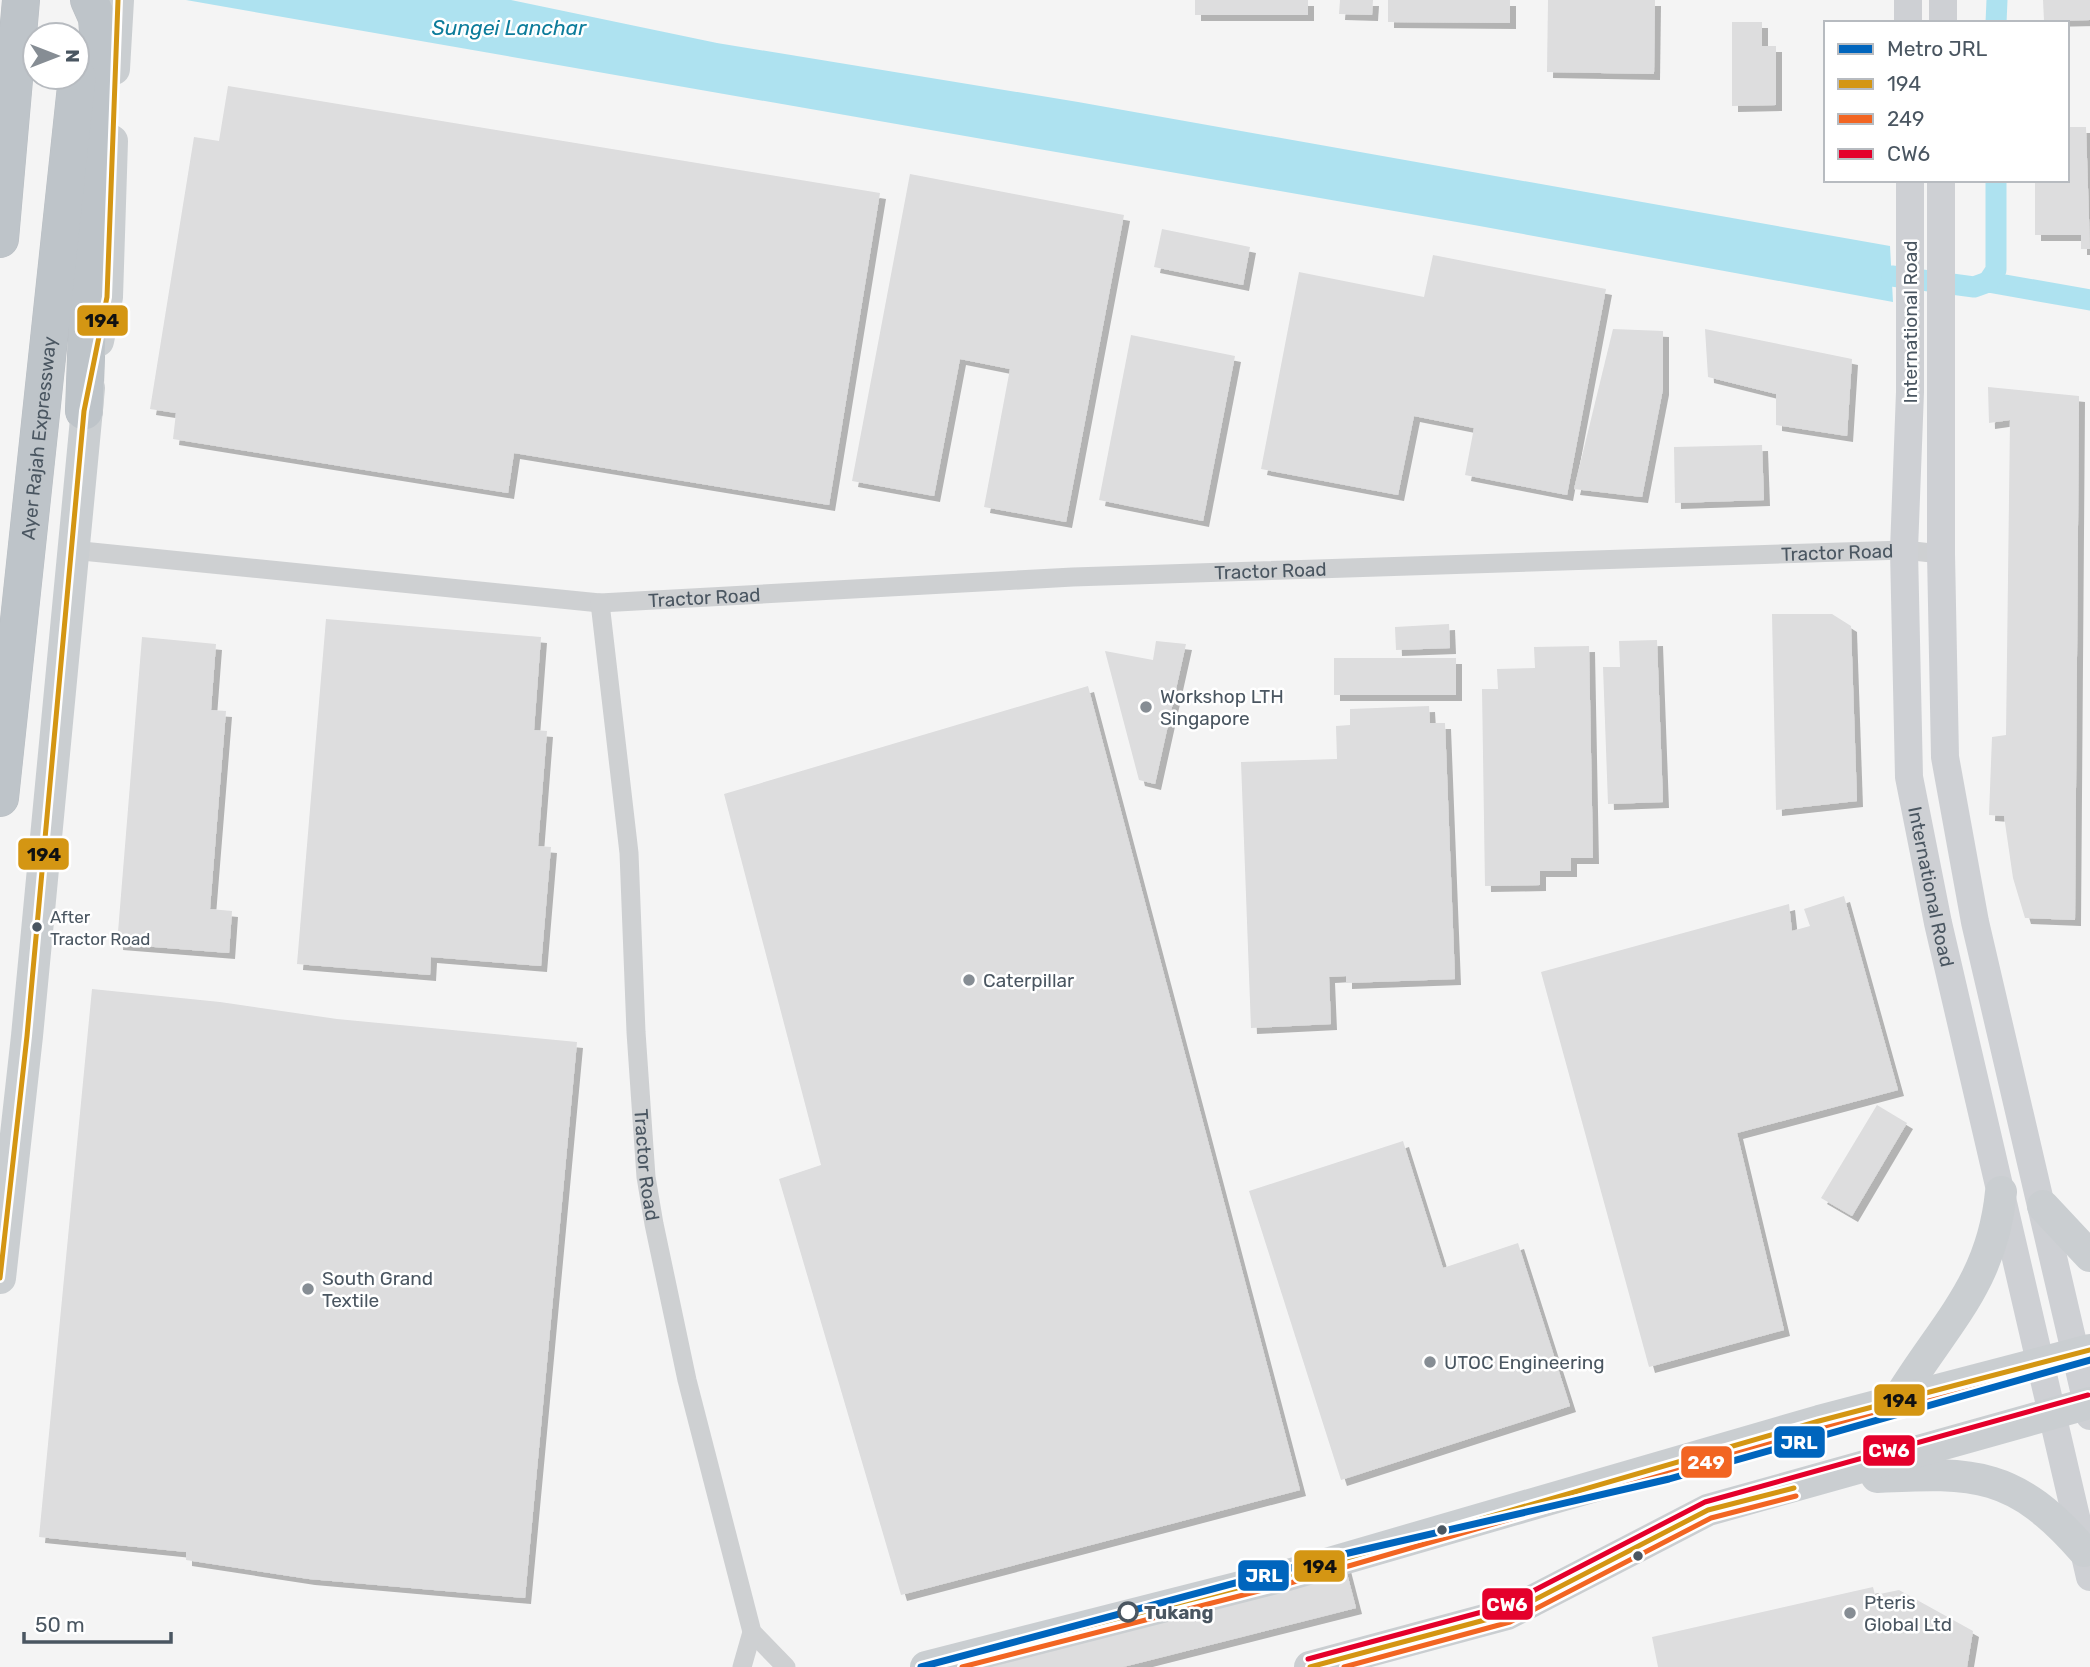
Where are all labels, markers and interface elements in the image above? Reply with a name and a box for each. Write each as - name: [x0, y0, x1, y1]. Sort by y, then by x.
- water label: Sungei Lanchar: [432, 15, 587, 40]
- north arrow: [21, 21, 91, 91]
- legend: [1824, 21, 2069, 182]
- text: Metro JRL: [1887, 36, 1988, 61]
- text: N: [61, 49, 84, 63]
- text: 194: [1887, 71, 1921, 96]
- text: 249: [1887, 106, 1924, 131]
- text: CW6: [1887, 141, 1930, 166]
- street label: International Road: [1899, 241, 1922, 404]
- line badge: 194: [76, 304, 129, 337]
- text: 194: [85, 309, 119, 332]
- street label: Ayer Rajah Expressway: [16, 335, 61, 541]
- street label: Tractor Road: [1781, 539, 1894, 565]
- street label: Tractor Road: [1214, 557, 1327, 584]
- street label: Tractor Road: [647, 583, 761, 612]
- place label: Workshop LTH Singapore: [1160, 685, 1284, 730]
- marker: Workshop LTH Singapore: [1138, 699, 1154, 715]
- street label: International Road: [1904, 804, 1959, 969]
- line badge: 194: [17, 837, 70, 871]
- text: 194: [27, 843, 61, 866]
- place label: After Tractor Road: [50, 907, 150, 949]
- marker: After Tractor Road: [30, 920, 44, 934]
- place label: Caterpillar: [983, 969, 1075, 992]
- marker: Caterpillar: [961, 972, 977, 988]
- street label: Tractor Road: [630, 1108, 665, 1222]
- place label: South Grand Textile: [322, 1267, 433, 1312]
- marker: South Grand Textile: [300, 1281, 316, 1297]
- place label: UTOC Engineering: [1444, 1351, 1605, 1374]
- marker: UTOC Engineering: [1422, 1354, 1438, 1370]
- line badge: 194: [1873, 1383, 1926, 1417]
- text: 194: [1883, 1389, 1917, 1412]
- line badge: JRL: [1773, 1425, 1826, 1459]
- text: JRL: [1780, 1431, 1818, 1454]
- line badge: CW6: [1862, 1434, 1916, 1467]
- text: CW6: [1868, 1439, 1910, 1462]
- line badge: 249: [1680, 1445, 1733, 1479]
- text: 249: [1687, 1451, 1725, 1474]
- unlabelled marker: [1435, 1523, 1449, 1537]
- line badge: 194: [1293, 1549, 1346, 1583]
- unlabelled marker: [1631, 1549, 1645, 1563]
- text: 194: [1303, 1555, 1337, 1578]
- line badge: JRL: [1237, 1559, 1290, 1592]
- text: JRL: [1245, 1564, 1283, 1587]
- line badge: CW6: [1481, 1587, 1534, 1621]
- place label: Pteris Global Ltd: [1864, 1591, 1952, 1636]
- text: CW6: [1486, 1593, 1528, 1616]
- scale bar: [24, 1600, 172, 1644]
- place label: Tukang: [1144, 1601, 1214, 1624]
- marker: Tukang: [1118, 1602, 1138, 1622]
- marker: Pteris Global Ltd: [1842, 1605, 1858, 1621]
- text: 50 m: [35, 1612, 85, 1637]

